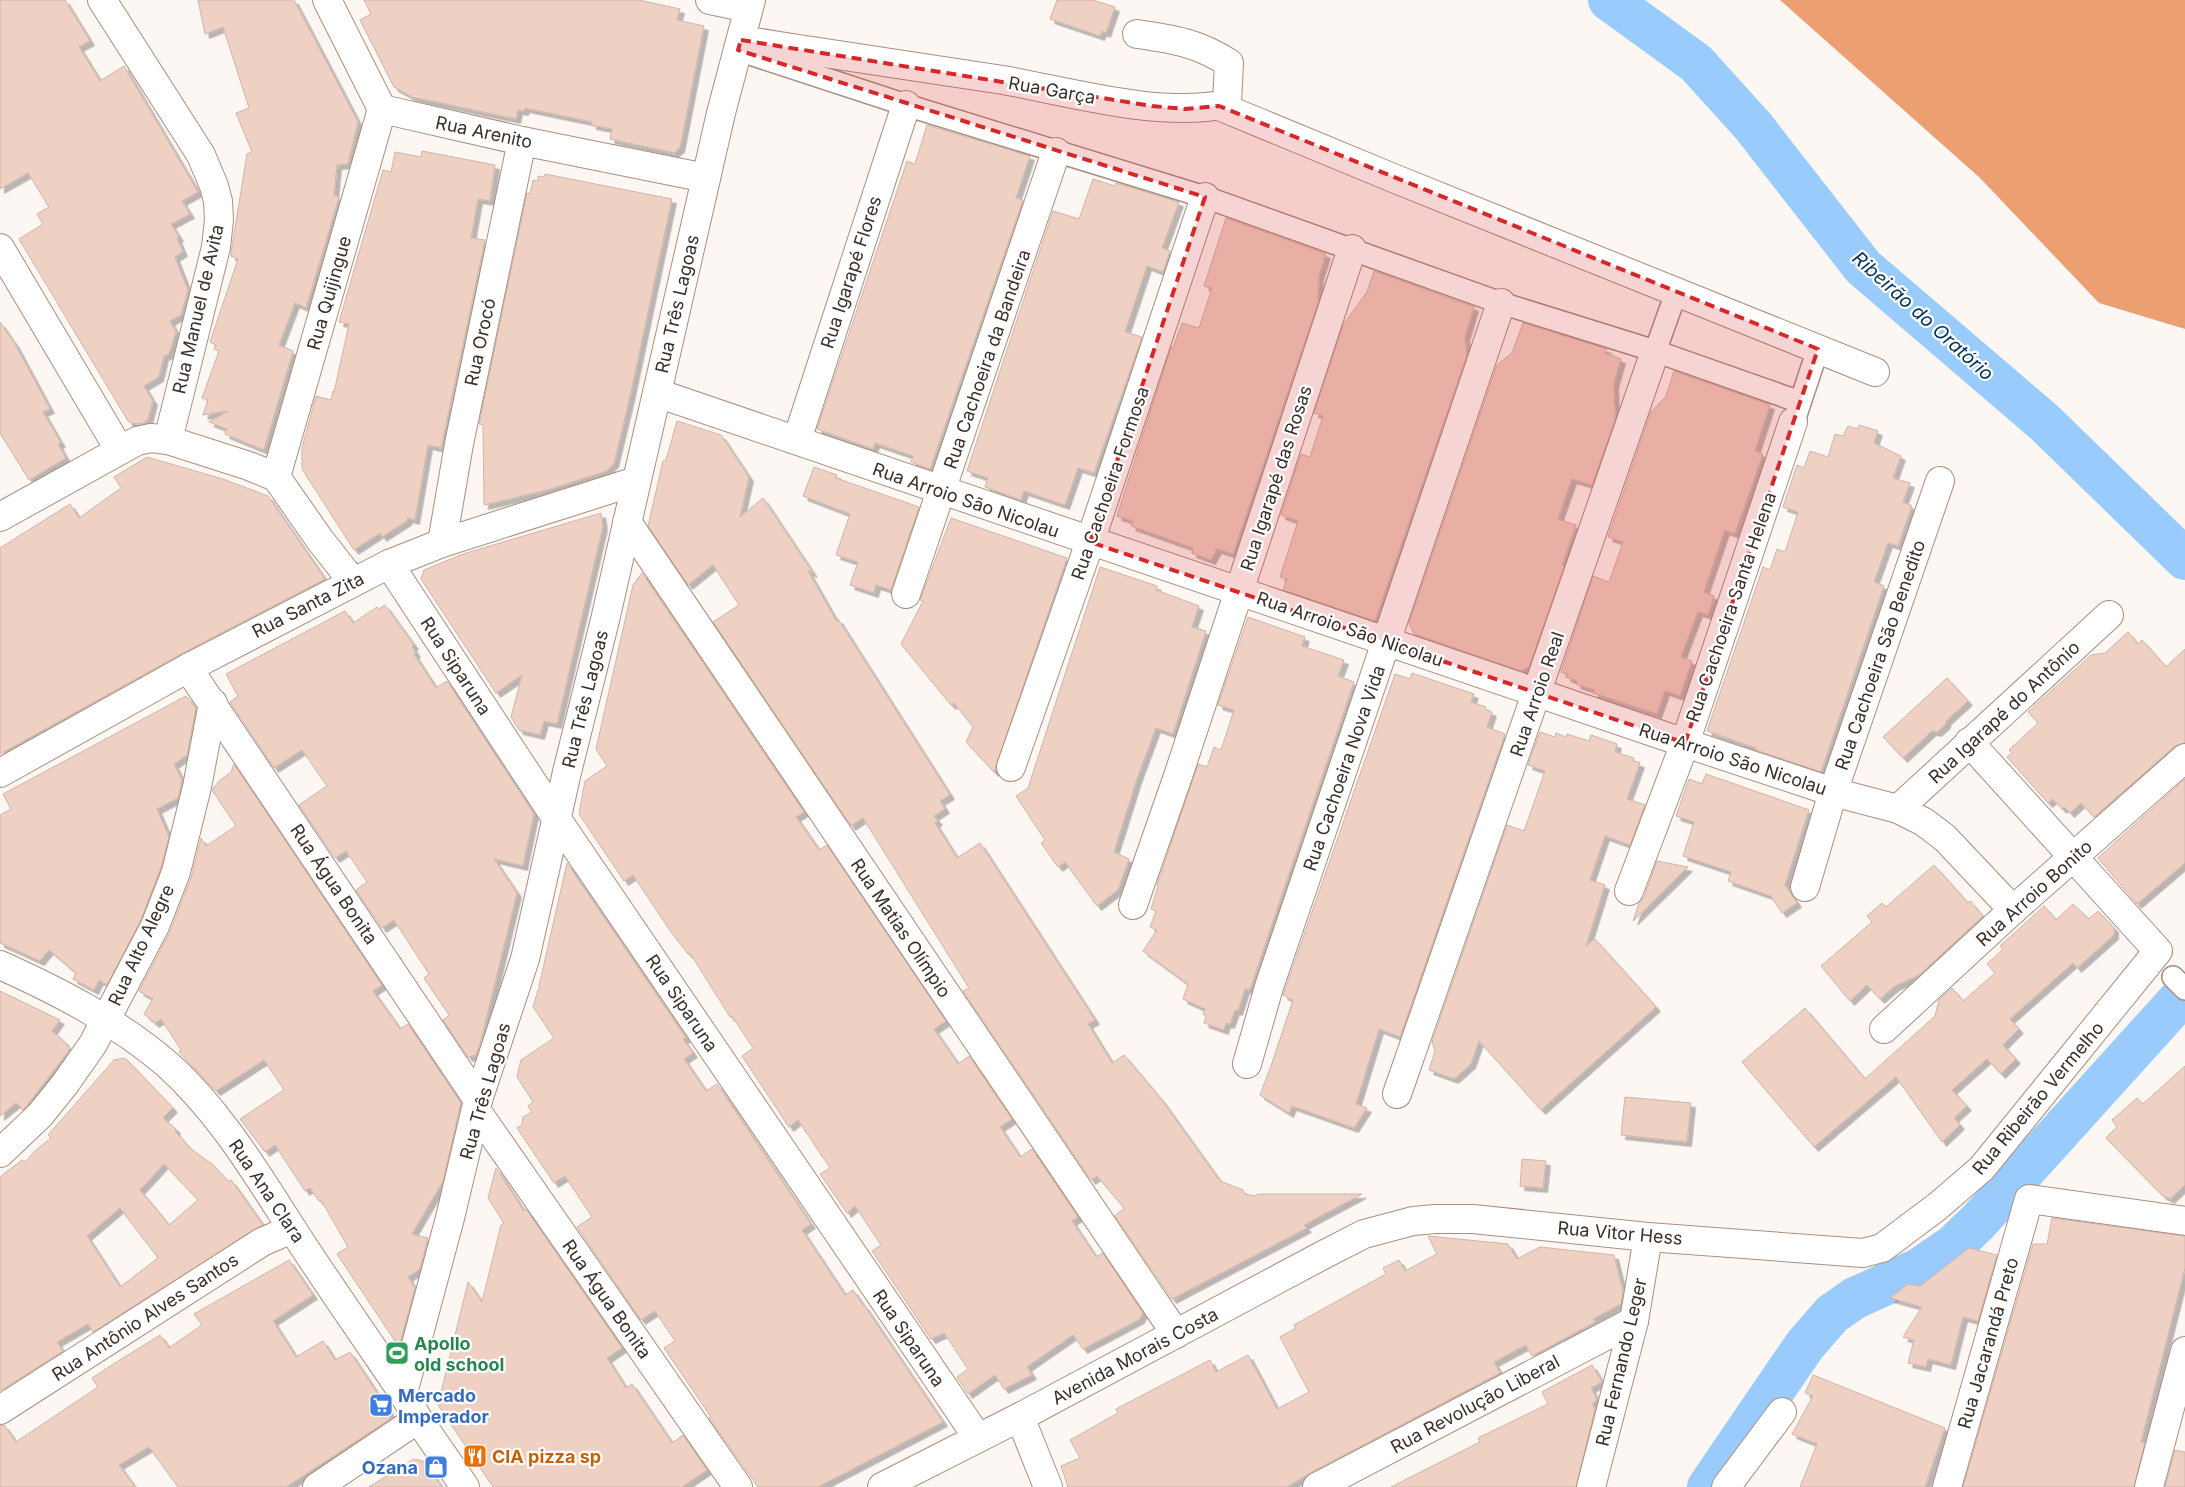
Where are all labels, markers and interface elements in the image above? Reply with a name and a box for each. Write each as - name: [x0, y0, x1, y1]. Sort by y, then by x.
- street label: Rua Garça: [1007, 72, 1097, 108]
- street label: Rua Arenito: [434, 112, 534, 152]
- street label: Rua Igarapé Flores: [816, 193, 886, 351]
- street label: Rua Manuel de Avita: [168, 222, 228, 396]
- street label: Rua Três Lagoas: [651, 233, 703, 375]
- street label: Rua Quijingue: [303, 234, 355, 352]
- street label: Rua Cachoeira da Bandeira: [940, 247, 1034, 471]
- water label: Ribeirão do Oratório: [1848, 247, 1998, 385]
- street label: Rua Orocó: [460, 296, 500, 388]
- street label: Rua Igarapé das Rosas: [1236, 383, 1316, 573]
- street label: Rua Cachoeira Formosa: [1067, 384, 1153, 582]
- street label: Rua Arroio São Nicolau: [870, 458, 1062, 542]
- street label: Rua Cachoeira Santa Helena: [1682, 489, 1780, 725]
- street label: Rua Cachoeira São Benedito: [1831, 537, 1929, 773]
- street label: Rua Santa Zita: [249, 568, 367, 642]
- street label: Rua Arroio São Nicolau: [1254, 587, 1446, 671]
- street label: Rua Siparuna: [416, 613, 496, 719]
- street label: Rua Três Lagoas: [558, 628, 612, 770]
- street label: Rua Arroio Real: [1506, 629, 1568, 759]
- street label: Rua Igarapé do Antônio: [1924, 636, 2084, 788]
- street label: Rua Cachoeira Nova Vida: [1299, 662, 1389, 874]
- street label: Rua Arroio São Nicolau: [1637, 719, 1829, 799]
- street label: Rua Água Bonita: [286, 819, 383, 948]
- street label: Rua Arroio Bonito: [1972, 836, 2096, 950]
- street label: Rua Matias Olímpio: [847, 855, 955, 1001]
- street label: Rua Alto Alegre: [104, 881, 178, 1009]
- street label: Rua Siparuna: [642, 950, 722, 1056]
- street label: Rua Ribeirão Vermelho: [1968, 1017, 2108, 1179]
- street label: Rua Três Lagoas: [455, 1020, 515, 1162]
- street label: Rua Ana Clara: [225, 1135, 309, 1247]
- street label: Rua Vitor Hess: [1557, 1217, 1683, 1249]
- street label: Rua Água Bonita: [558, 1235, 657, 1362]
- street label: Rua Antônio Alves Santos: [48, 1249, 242, 1385]
- street label: Rua Jacarandá Preto: [1954, 1255, 2022, 1431]
- street label: Rua Fernando Leger: [1591, 1276, 1651, 1448]
- street label: Rua Siparuna: [869, 1285, 949, 1391]
- street label: Avenida Morais Costa: [1048, 1303, 1222, 1409]
- place label: Apollo old school: [414, 1333, 504, 1375]
- sports icon: Apollo old school: [384, 1340, 410, 1366]
- street label: Rua Revolução Liberal: [1387, 1351, 1563, 1457]
- place label: Mercado Imperador: [398, 1385, 489, 1427]
- supermarket icon: Mercado Imperador: [368, 1392, 394, 1418]
- restaurant icon: CIA pizza sp: [462, 1443, 488, 1469]
- place label: CIA pizza sp: [492, 1446, 601, 1467]
- shop icon: Ozana: [423, 1454, 449, 1480]
- place label: Ozana: [362, 1457, 418, 1478]

